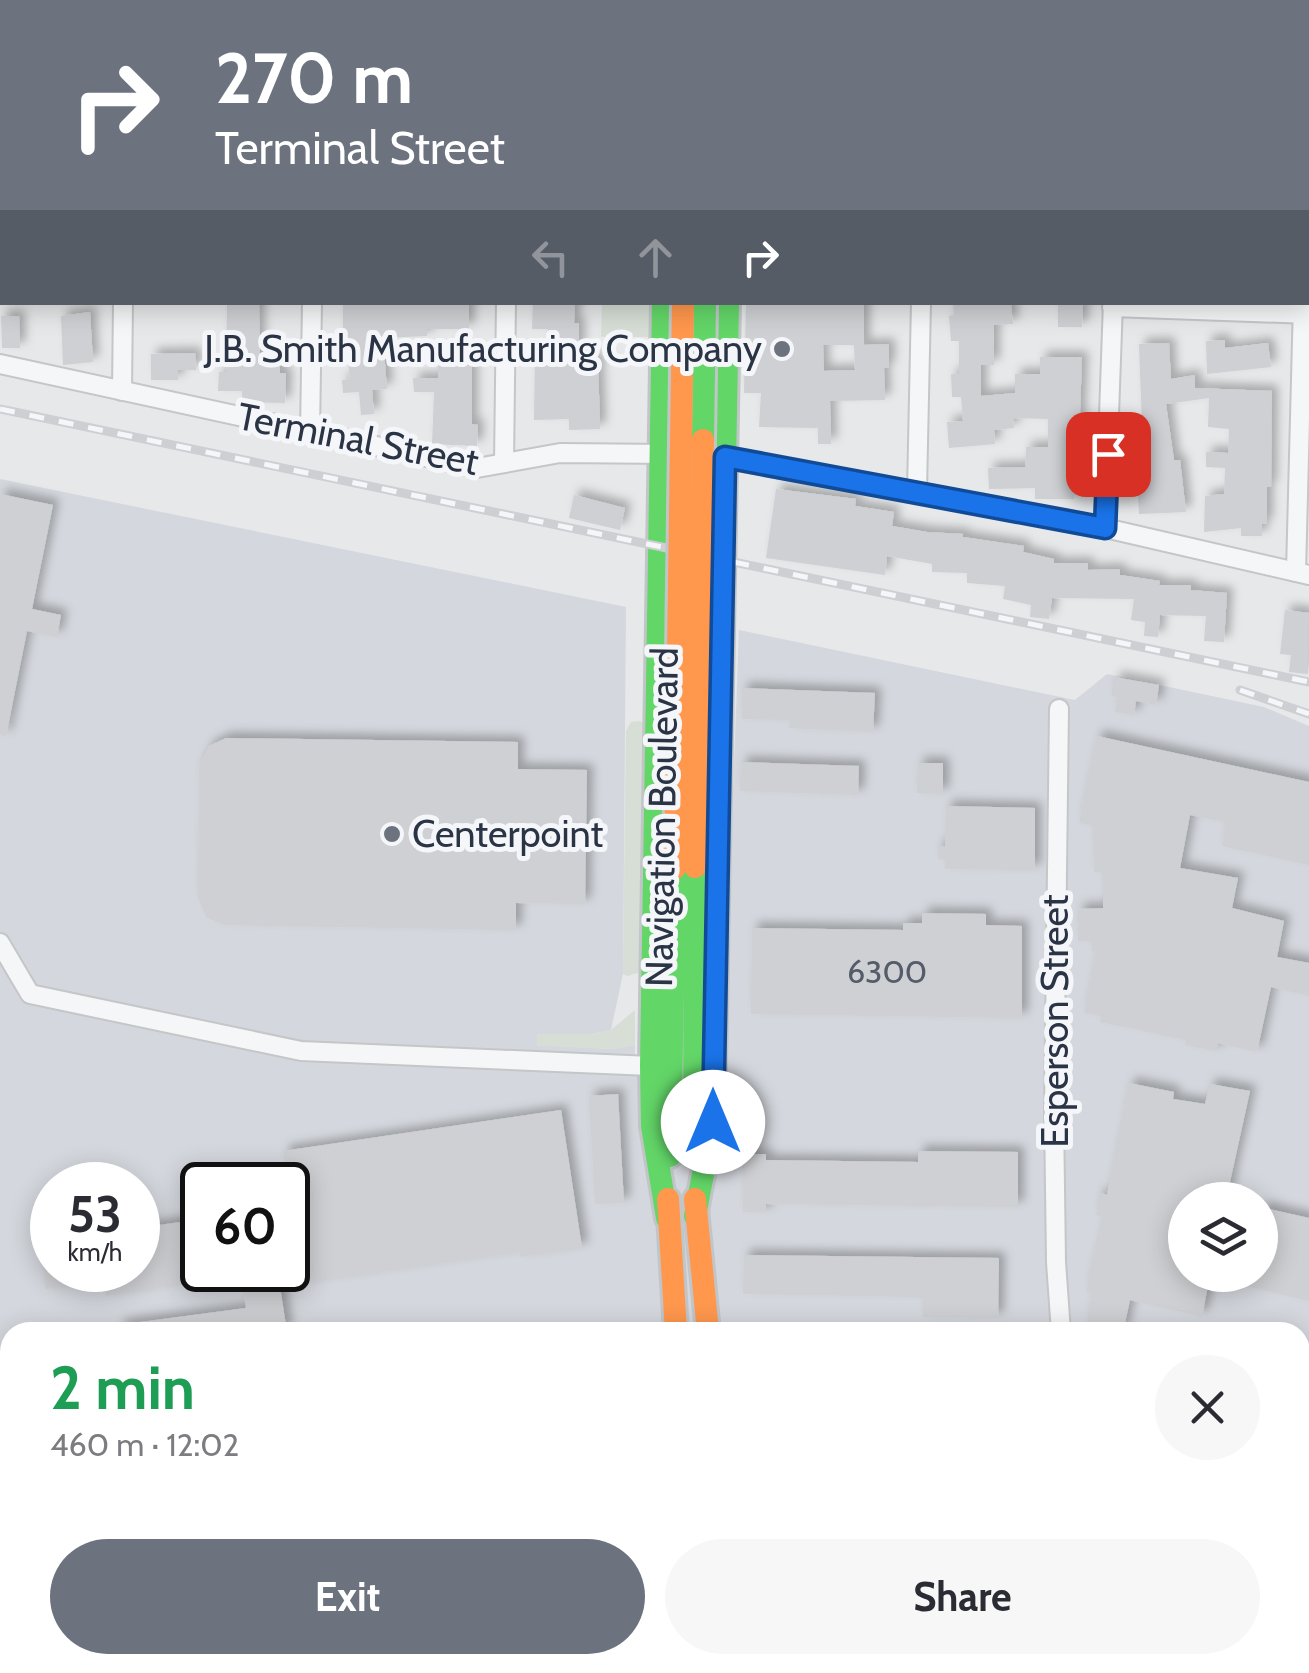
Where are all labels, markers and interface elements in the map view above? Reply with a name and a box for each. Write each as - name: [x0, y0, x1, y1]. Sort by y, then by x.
- text: 270 m: [215, 35, 413, 121]
- icon: right: [50, 40, 180, 170]
- text: Terminal Street: [215, 121, 505, 175]
- icon: left: [523, 230, 578, 285]
- icon: ahead: [628, 230, 683, 285]
- icon: right: [733, 230, 788, 285]
- place label: J.B. Smith Manufacturing Company: [203, 325, 762, 372]
- marker: J.B. Smith Manufacturing Company: [771, 338, 793, 360]
- street label: Terminal Street: [233, 392, 483, 485]
- pin: [1066, 412, 1151, 497]
- icon: arrive: [1081, 427, 1136, 482]
- street label: Navigation Boulevard: [635, 647, 688, 987]
- place label: Centerpoint: [412, 810, 603, 857]
- marker: Centerpoint: [381, 823, 403, 845]
- street label: Esperson Street: [1031, 894, 1078, 1148]
- house number: 6300: [847, 952, 927, 991]
- position arrow: [661, 1070, 765, 1174]
- speed limit sign: 60: [180, 1162, 310, 1292]
- map controls: [1168, 1182, 1278, 1292]
- button: layers: [1168, 1182, 1278, 1292]
- text: 53: [68, 1184, 122, 1245]
- text: km/h: [68, 1237, 122, 1267]
- text: 2 min: [50, 1351, 195, 1424]
- button: close: [1155, 1355, 1260, 1460]
- text: 460 m · 12:02: [50, 1425, 239, 1464]
- button: Exit: [50, 1539, 645, 1654]
- button: Share: [665, 1539, 1260, 1654]

